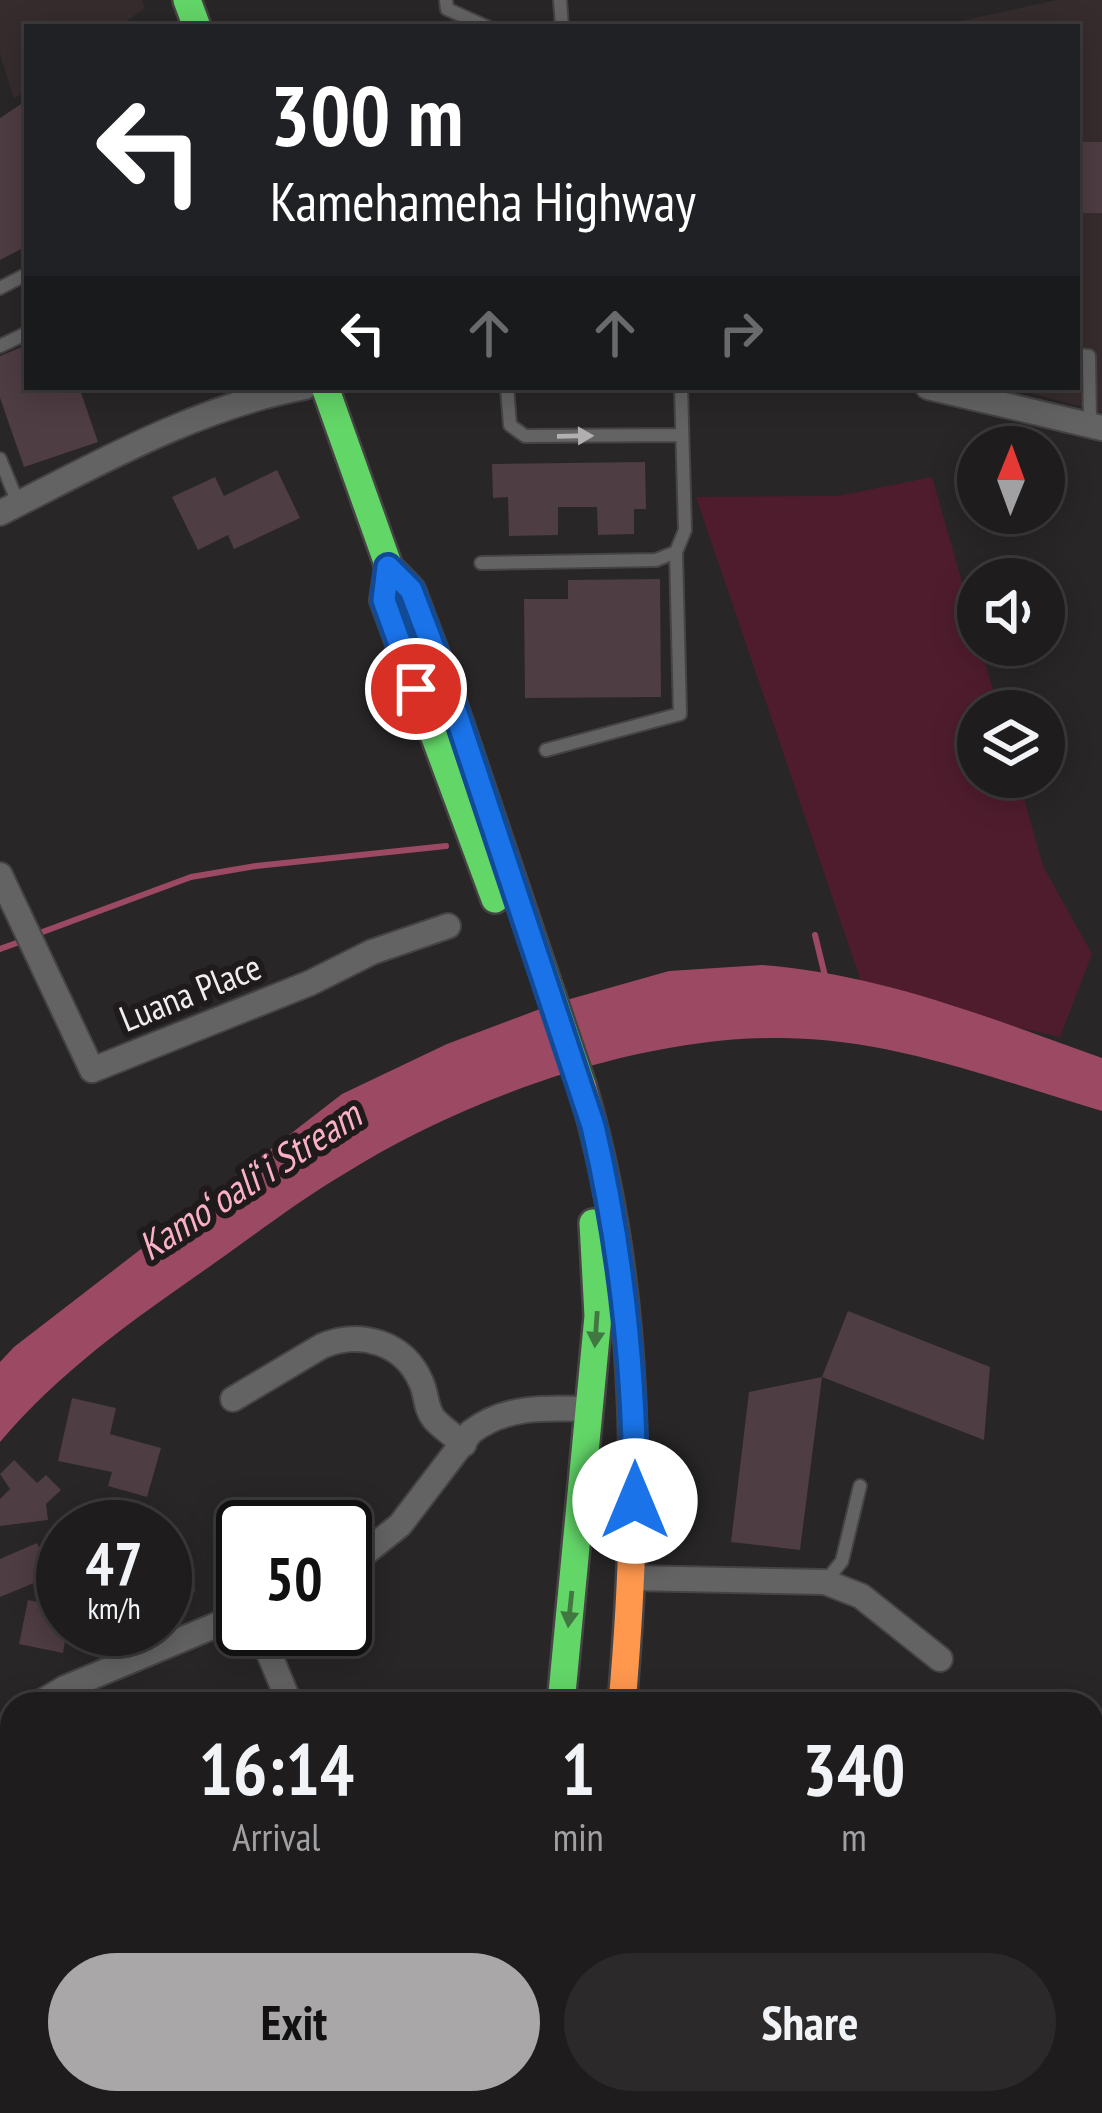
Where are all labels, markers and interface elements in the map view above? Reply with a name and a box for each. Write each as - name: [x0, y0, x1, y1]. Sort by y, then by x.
- text: 300 m: [270, 60, 463, 169]
- icon: left: [72, 72, 228, 228]
- text: Kamehameha Highway: [270, 166, 696, 236]
- icon: left: [330, 300, 396, 366]
- icon: ahead: [456, 300, 522, 366]
- icon: ahead: [582, 300, 648, 366]
- icon: right: [708, 300, 774, 366]
- one-way arrow: [557, 426, 595, 445]
- north arrow: [957, 426, 1065, 534]
- map controls: [957, 426, 1065, 798]
- button: sound: [957, 558, 1065, 666]
- pin: [365, 638, 467, 740]
- icon: arrive: [383, 656, 449, 722]
- button: layers: [957, 690, 1065, 798]
- street label: Luana Place: [112, 942, 268, 1042]
- water label: Kamoʻoaliʻi Stream: [128, 1088, 372, 1271]
- one-way arrow: [587, 1311, 606, 1348]
- position arrow: [572, 1438, 698, 1564]
- speed limit sign: 50: [216, 1500, 372, 1656]
- text: 47: [85, 1524, 143, 1602]
- text: km/h: [87, 1588, 141, 1627]
- one-way arrow: [560, 1591, 579, 1628]
- text: 16:14: [199, 1722, 354, 1815]
- text: 1: [561, 1722, 595, 1815]
- text: 340: [802, 1722, 905, 1815]
- text: Arrival: [232, 1811, 320, 1862]
- text: min: [553, 1811, 604, 1862]
- text: m: [841, 1811, 867, 1862]
- button: Exit: [48, 1953, 540, 2091]
- button: Share: [564, 1953, 1056, 2091]

